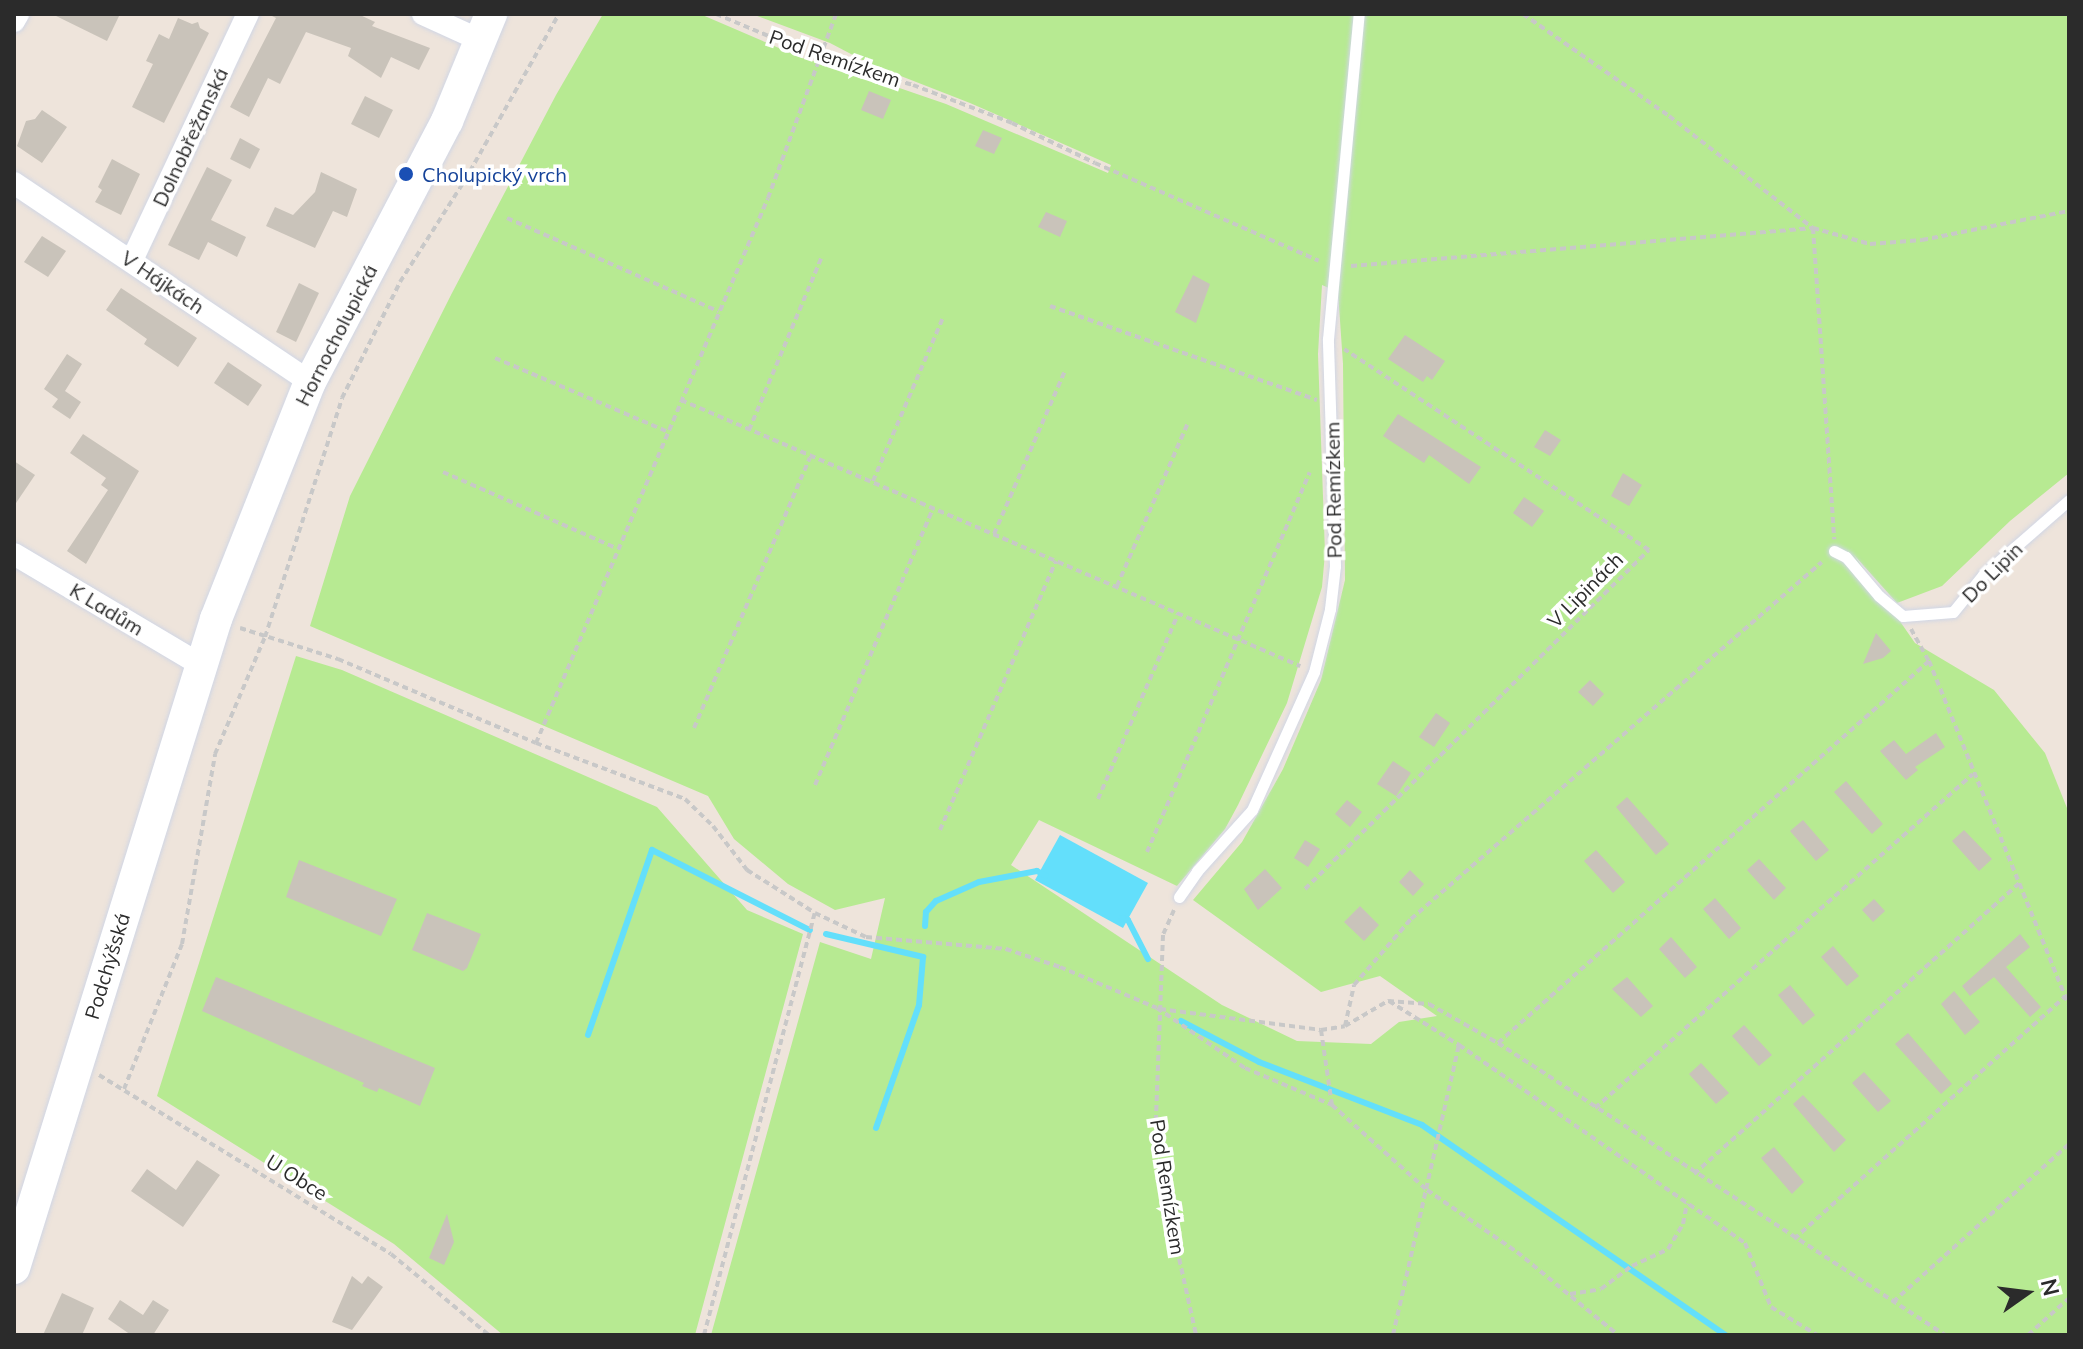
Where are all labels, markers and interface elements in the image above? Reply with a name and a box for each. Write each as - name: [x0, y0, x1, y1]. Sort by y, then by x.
- street label: Pod Remízkem: [766, 24, 904, 92]
- street label: Dolnobřežanská: [147, 64, 233, 210]
- place label: Cholupický vrch: [422, 162, 567, 186]
- marker: Cholupický vrch: [397, 165, 415, 183]
- street label: V Hájkách: [117, 245, 209, 319]
- street label: Hornocholupická: [290, 260, 382, 410]
- street label: Pod Remízkem: [1320, 421, 1346, 559]
- street label: Do Lipin: [1957, 537, 2027, 607]
- street label: V Lipinách: [1542, 547, 1628, 633]
- street label: K Ladům: [66, 578, 148, 640]
- street label: Podchýšská: [79, 910, 135, 1022]
- street label: Pod Remízkem: [1145, 1118, 1191, 1256]
- street label: U Obce: [262, 1149, 332, 1205]
- north arrow: [1987, 1253, 2067, 1333]
- text: N: [2035, 1276, 2066, 1299]

